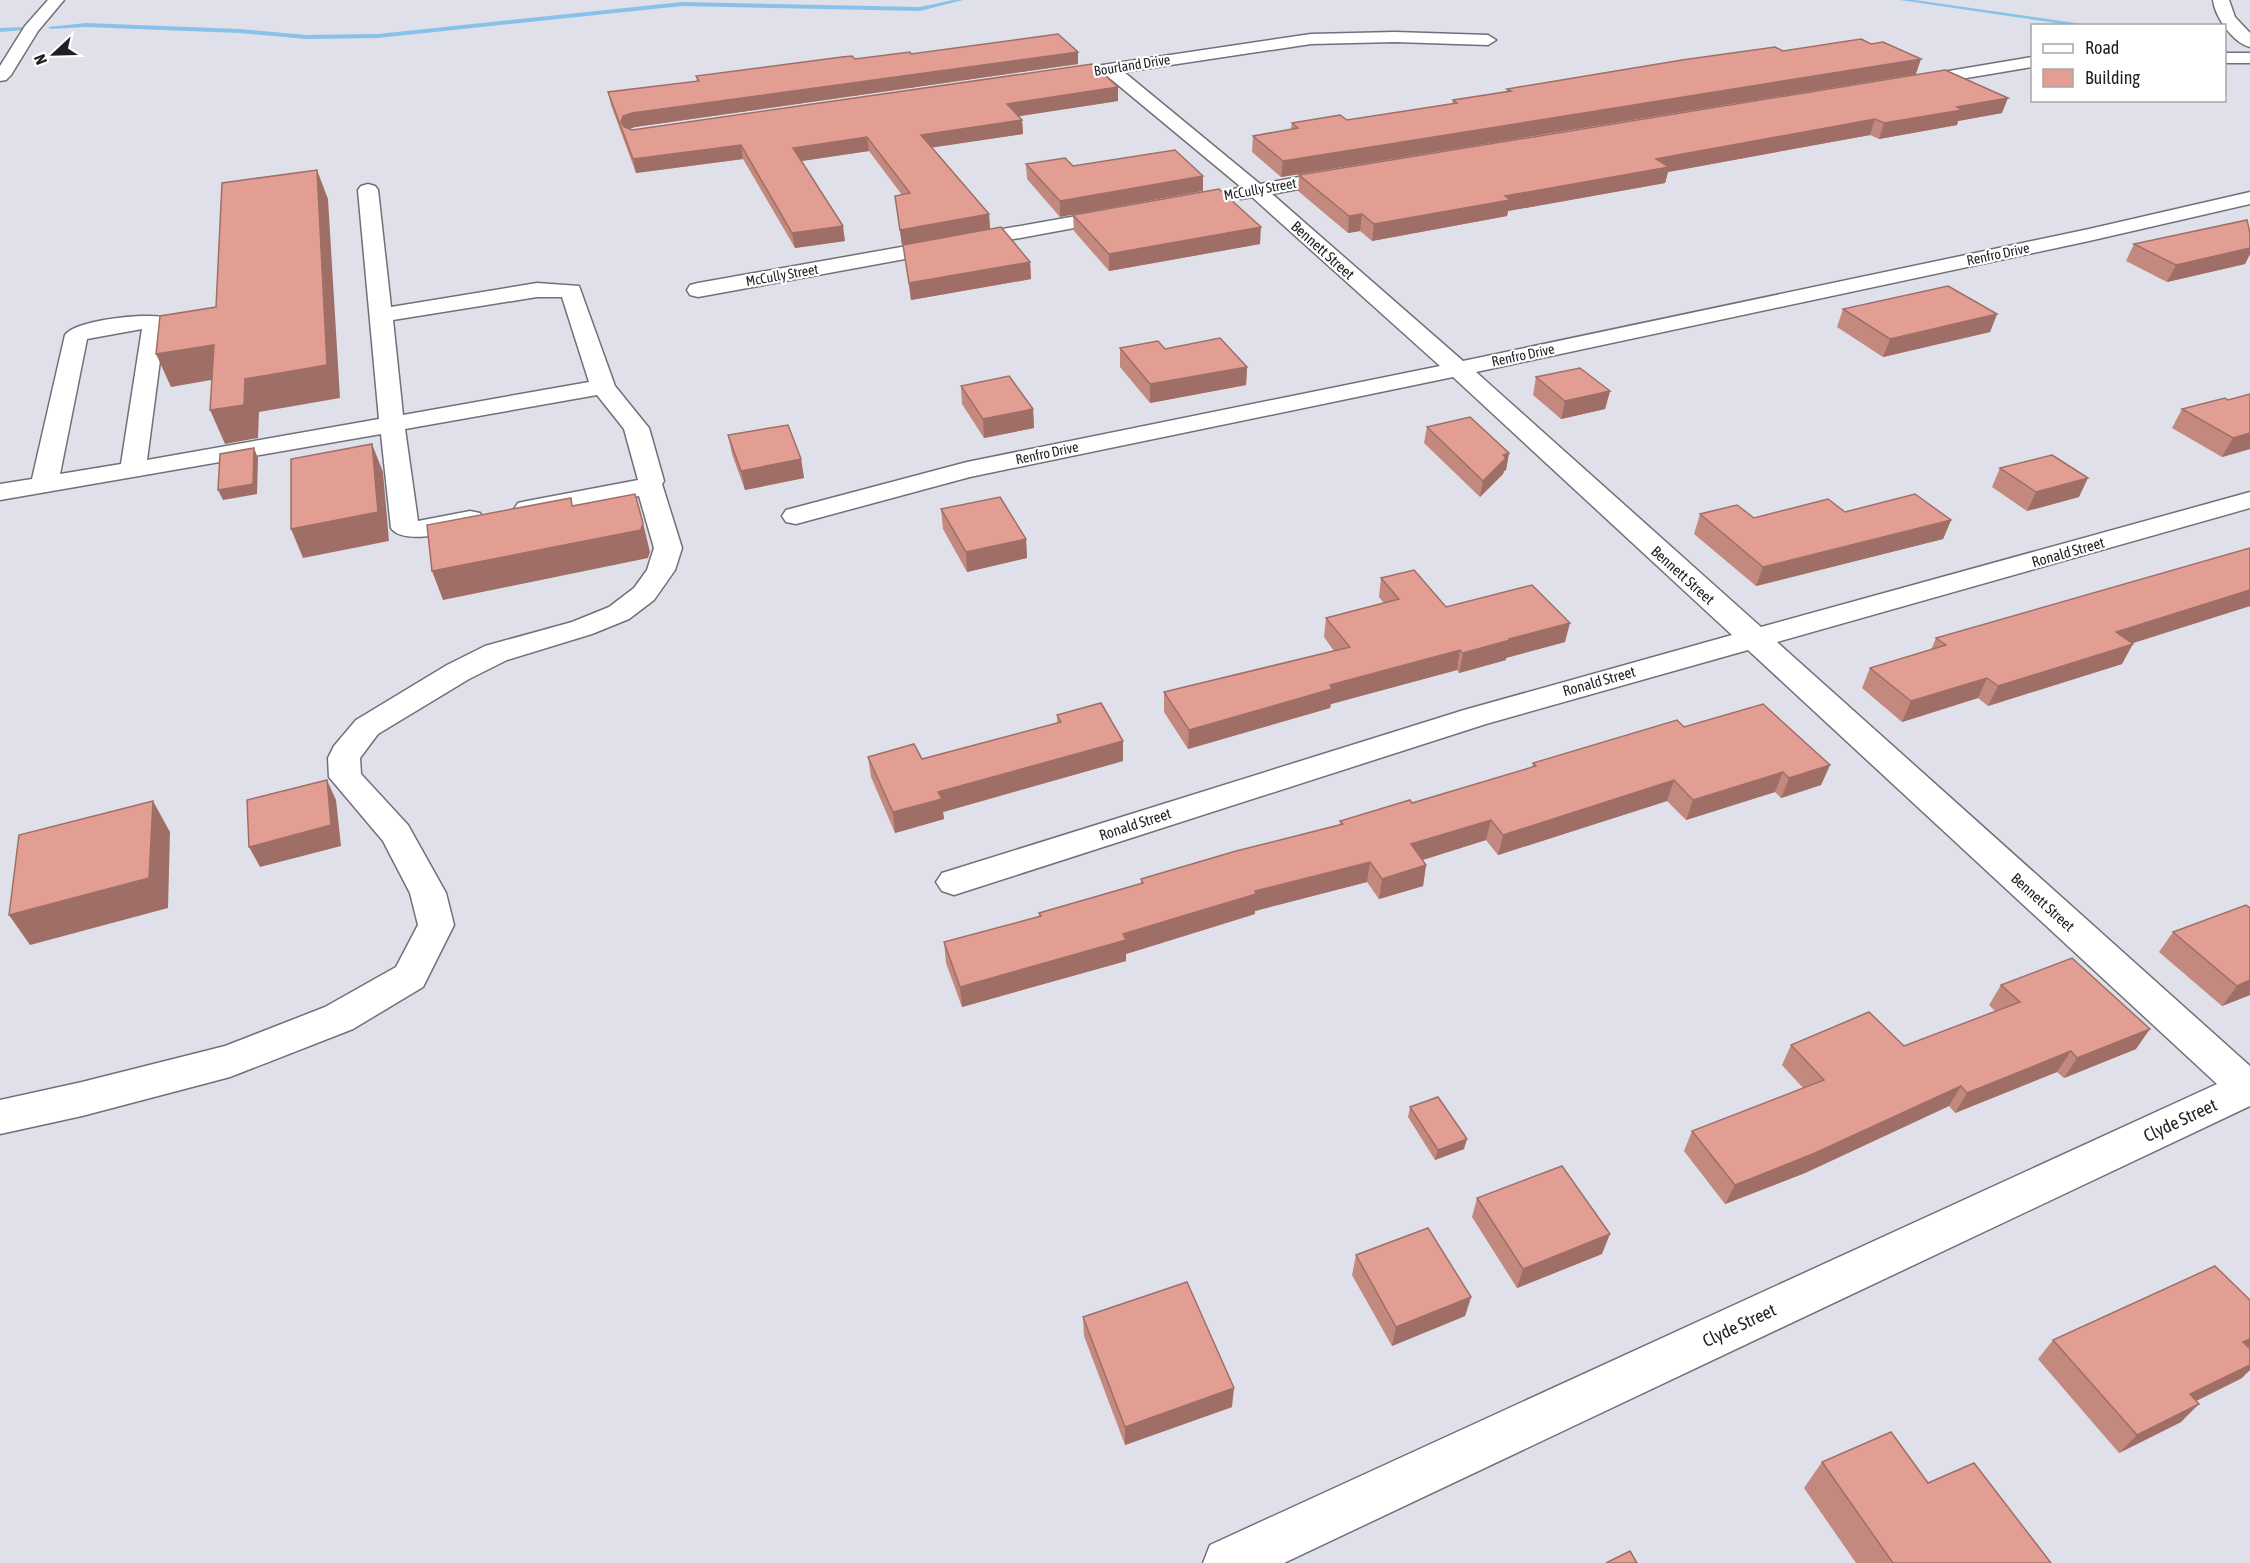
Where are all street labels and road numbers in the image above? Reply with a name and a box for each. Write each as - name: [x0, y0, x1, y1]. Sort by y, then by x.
- street label: Bourland Drive: [1093, 51, 1171, 79]
- street label: McCully Street: [1223, 175, 1297, 203]
- street label: Bennett Street: [1288, 217, 1358, 283]
- street label: Renfro Drive: [1965, 240, 2031, 268]
- street label: McCully Street: [745, 261, 819, 289]
- street label: Renfro Drive: [1490, 341, 1556, 369]
- street label: Renfro Drive: [1014, 439, 1080, 467]
- street label: Ronald Street: [2030, 534, 2106, 570]
- street label: Bennett Street: [1648, 542, 1718, 608]
- street label: Ronald Street: [1561, 663, 1637, 699]
- street label: Ronald Street: [1097, 804, 1173, 844]
- street label: Bennett Street: [2008, 869, 2078, 935]
- street label: Clyde Street: [2140, 1094, 2220, 1146]
- street label: Clyde Street: [1699, 1299, 1779, 1351]

